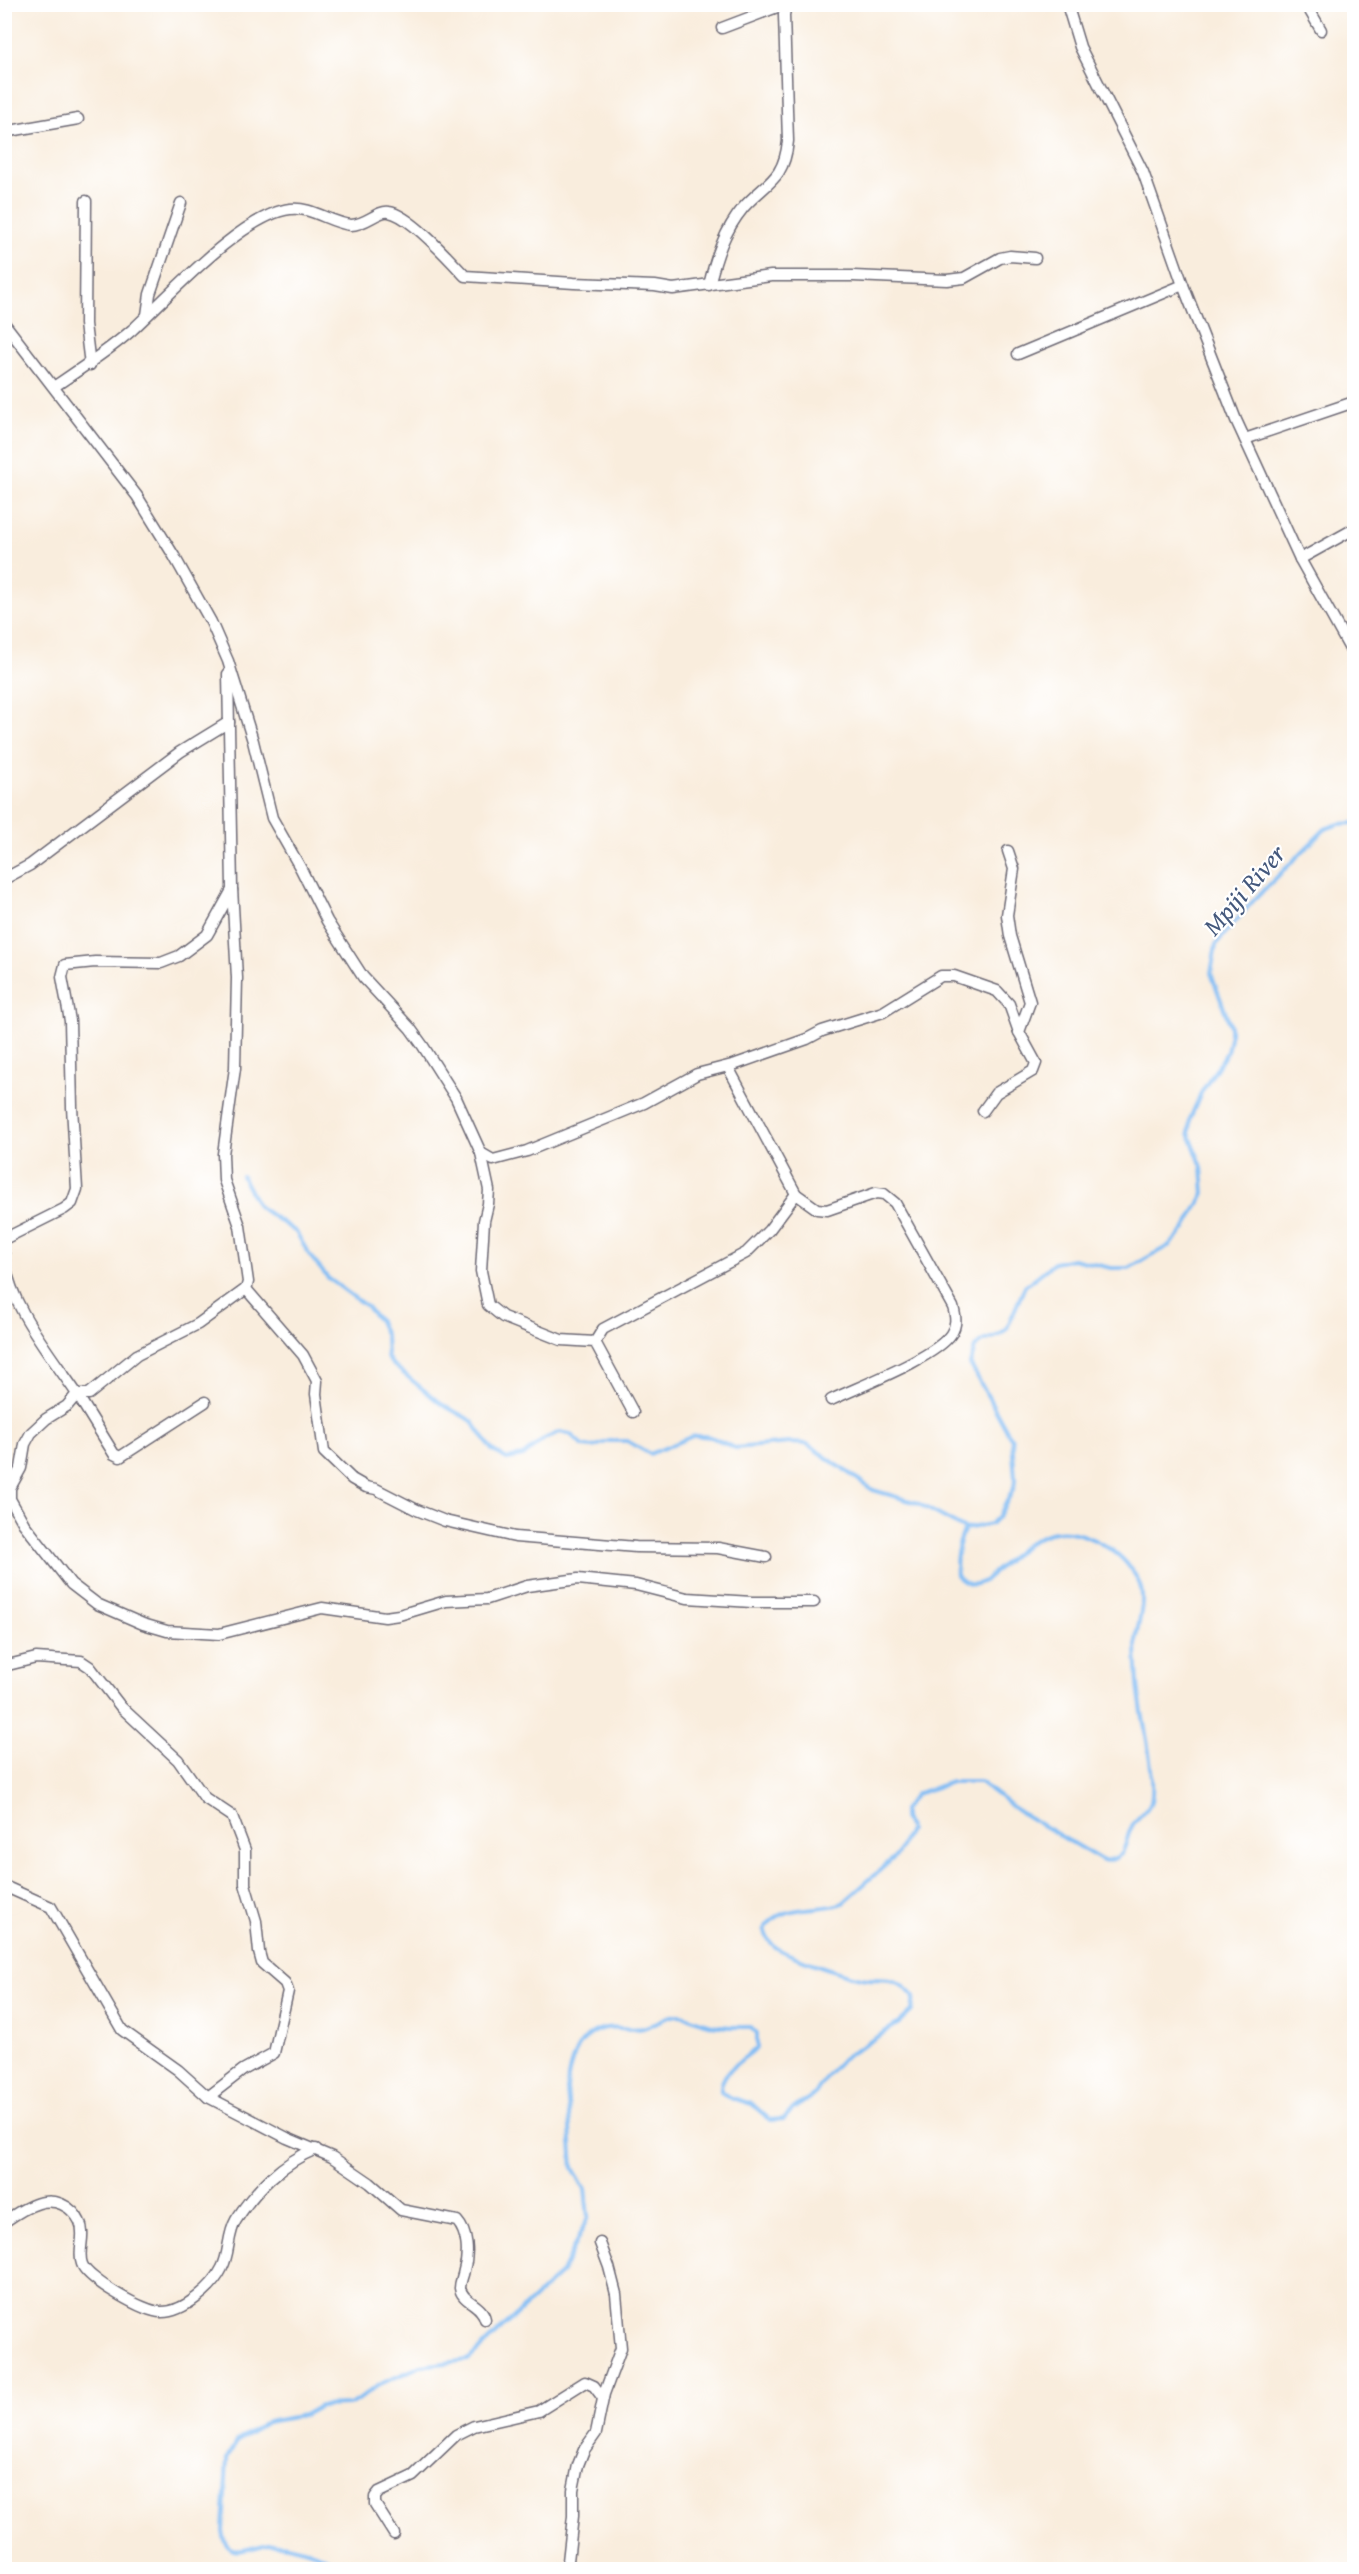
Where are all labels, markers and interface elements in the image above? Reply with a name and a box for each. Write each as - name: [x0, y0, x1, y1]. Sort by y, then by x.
- water label: Mpiji River: [1193, 835, 1295, 944]

